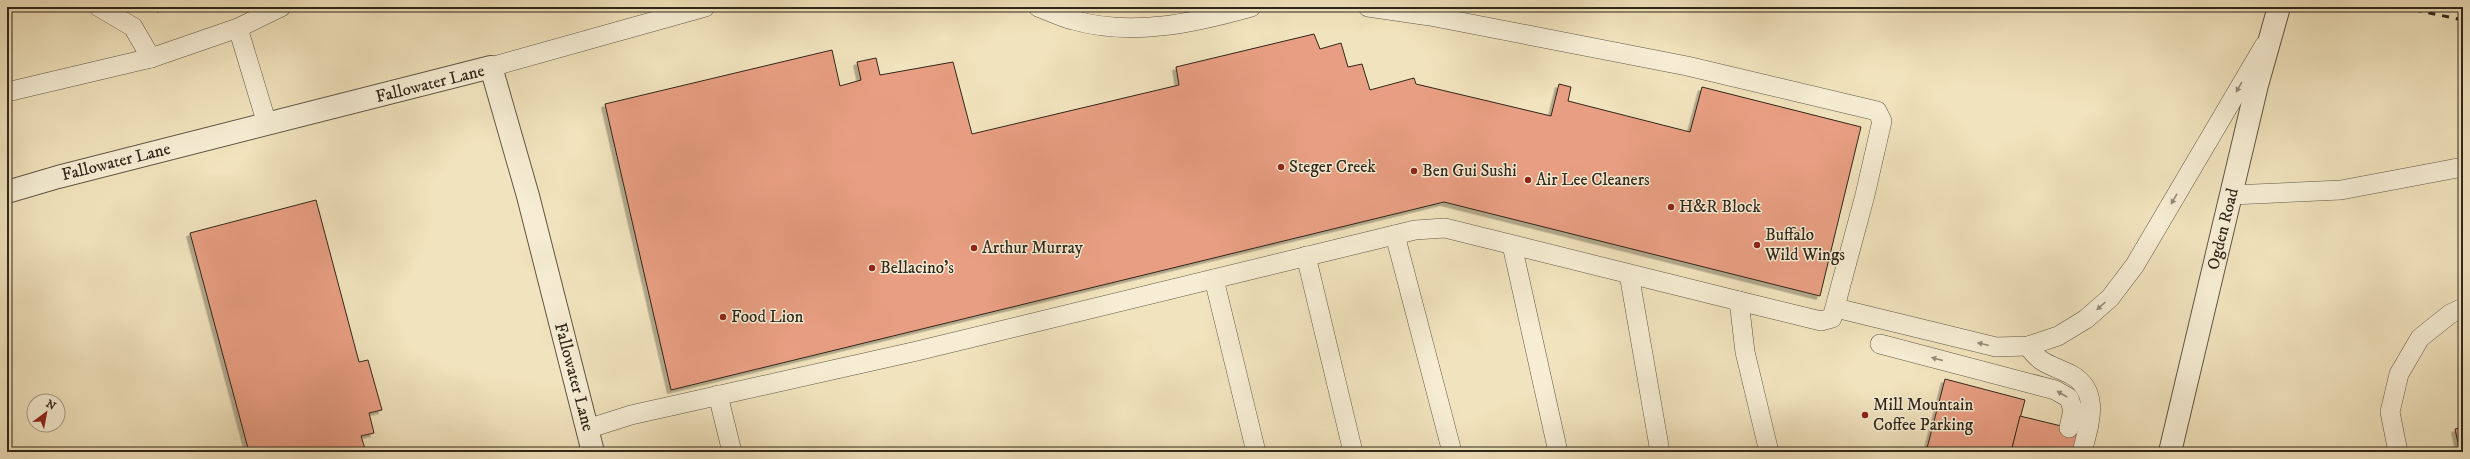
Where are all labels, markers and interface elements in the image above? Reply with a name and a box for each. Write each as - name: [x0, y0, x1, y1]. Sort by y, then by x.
- street label: Fallowater Lane: [373, 60, 487, 108]
- one-way arrow: [2236, 81, 2243, 93]
- street label: Fallowater Lane: [59, 138, 173, 186]
- place label: Steger Creek: [1289, 156, 1376, 178]
- place label: Ben Gui Sushi: [1422, 160, 1517, 182]
- marker: Steger Creek: [1276, 162, 1286, 172]
- marker: Ben Gui Sushi: [1409, 166, 1419, 176]
- place label: Air Lee Cleaners: [1536, 169, 1650, 191]
- marker: Air Lee Cleaners: [1523, 175, 1533, 185]
- street label: Ogden Road: [2202, 185, 2244, 272]
- one-way arrow: [2170, 193, 2177, 205]
- place label: H&R Block: [1679, 196, 1762, 218]
- marker: H&R Block: [1666, 202, 1676, 212]
- place label: Buffalo Wild Wings: [1764, 224, 1845, 266]
- place label: Arthur Murray: [982, 237, 1084, 259]
- marker: Buffalo Wild Wings: [1752, 240, 1762, 250]
- marker: Arthur Murray: [969, 243, 979, 253]
- place label: Bellacino's: [880, 257, 954, 279]
- marker: Bellacino's: [867, 263, 877, 273]
- one-way arrow: [2096, 301, 2106, 311]
- place label: Food Lion: [731, 306, 803, 328]
- marker: Food Lion: [718, 312, 728, 322]
- street label: Fallowater Lane: [549, 320, 599, 434]
- one-way arrow: [1977, 341, 1989, 347]
- one-way arrow: [1931, 356, 1943, 362]
- one-way arrow: [2056, 391, 2068, 398]
- north arrow: [26, 393, 66, 433]
- place label: Mill Mountain Coffee Parking: [1873, 394, 1974, 436]
- text: N: [43, 397, 58, 414]
- marker: Mill Mountain Coffee Parking: [1860, 410, 1870, 420]

